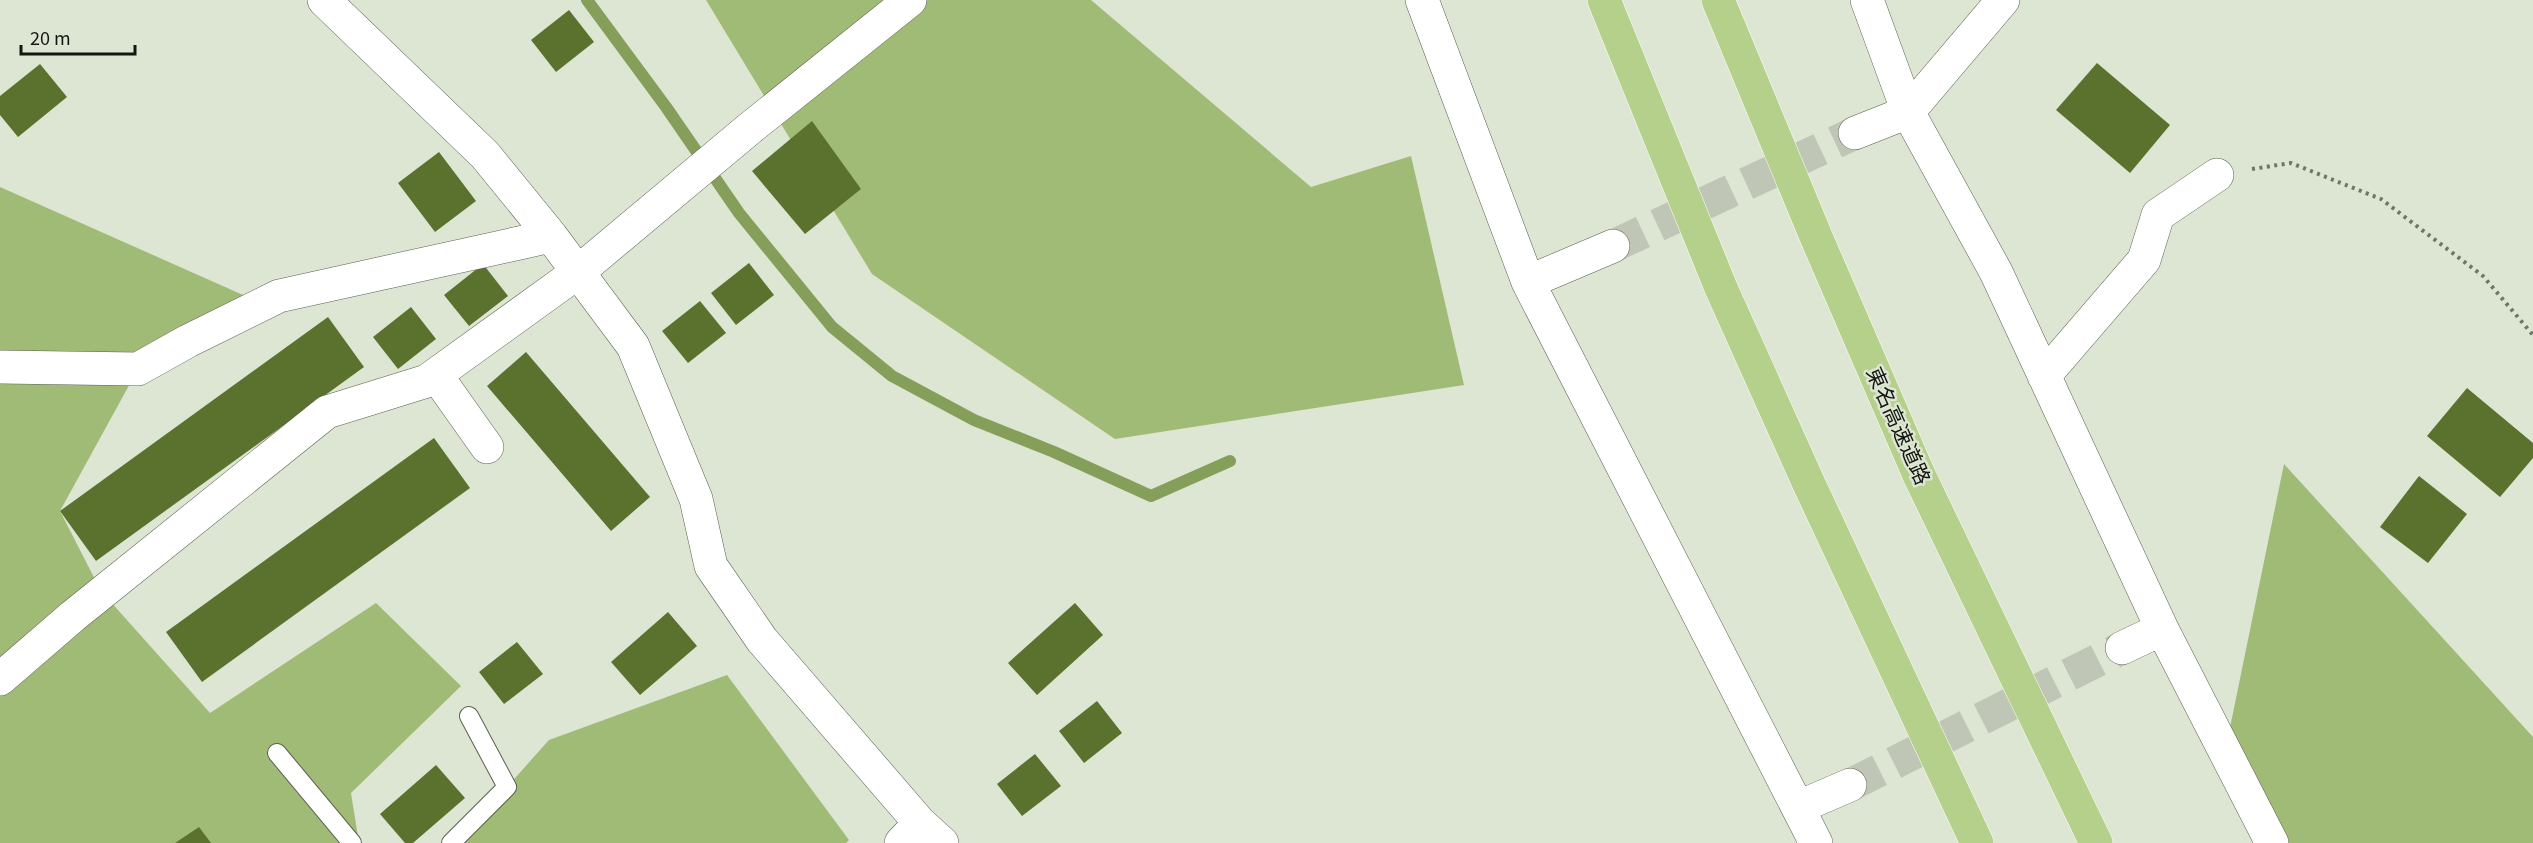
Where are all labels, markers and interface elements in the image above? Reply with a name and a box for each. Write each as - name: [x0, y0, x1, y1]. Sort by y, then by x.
- scale bar: [21, 18, 135, 56]
- text: 20 m: [30, 24, 71, 50]
- street label: 東名高速道路: [1860, 362, 1939, 489]

